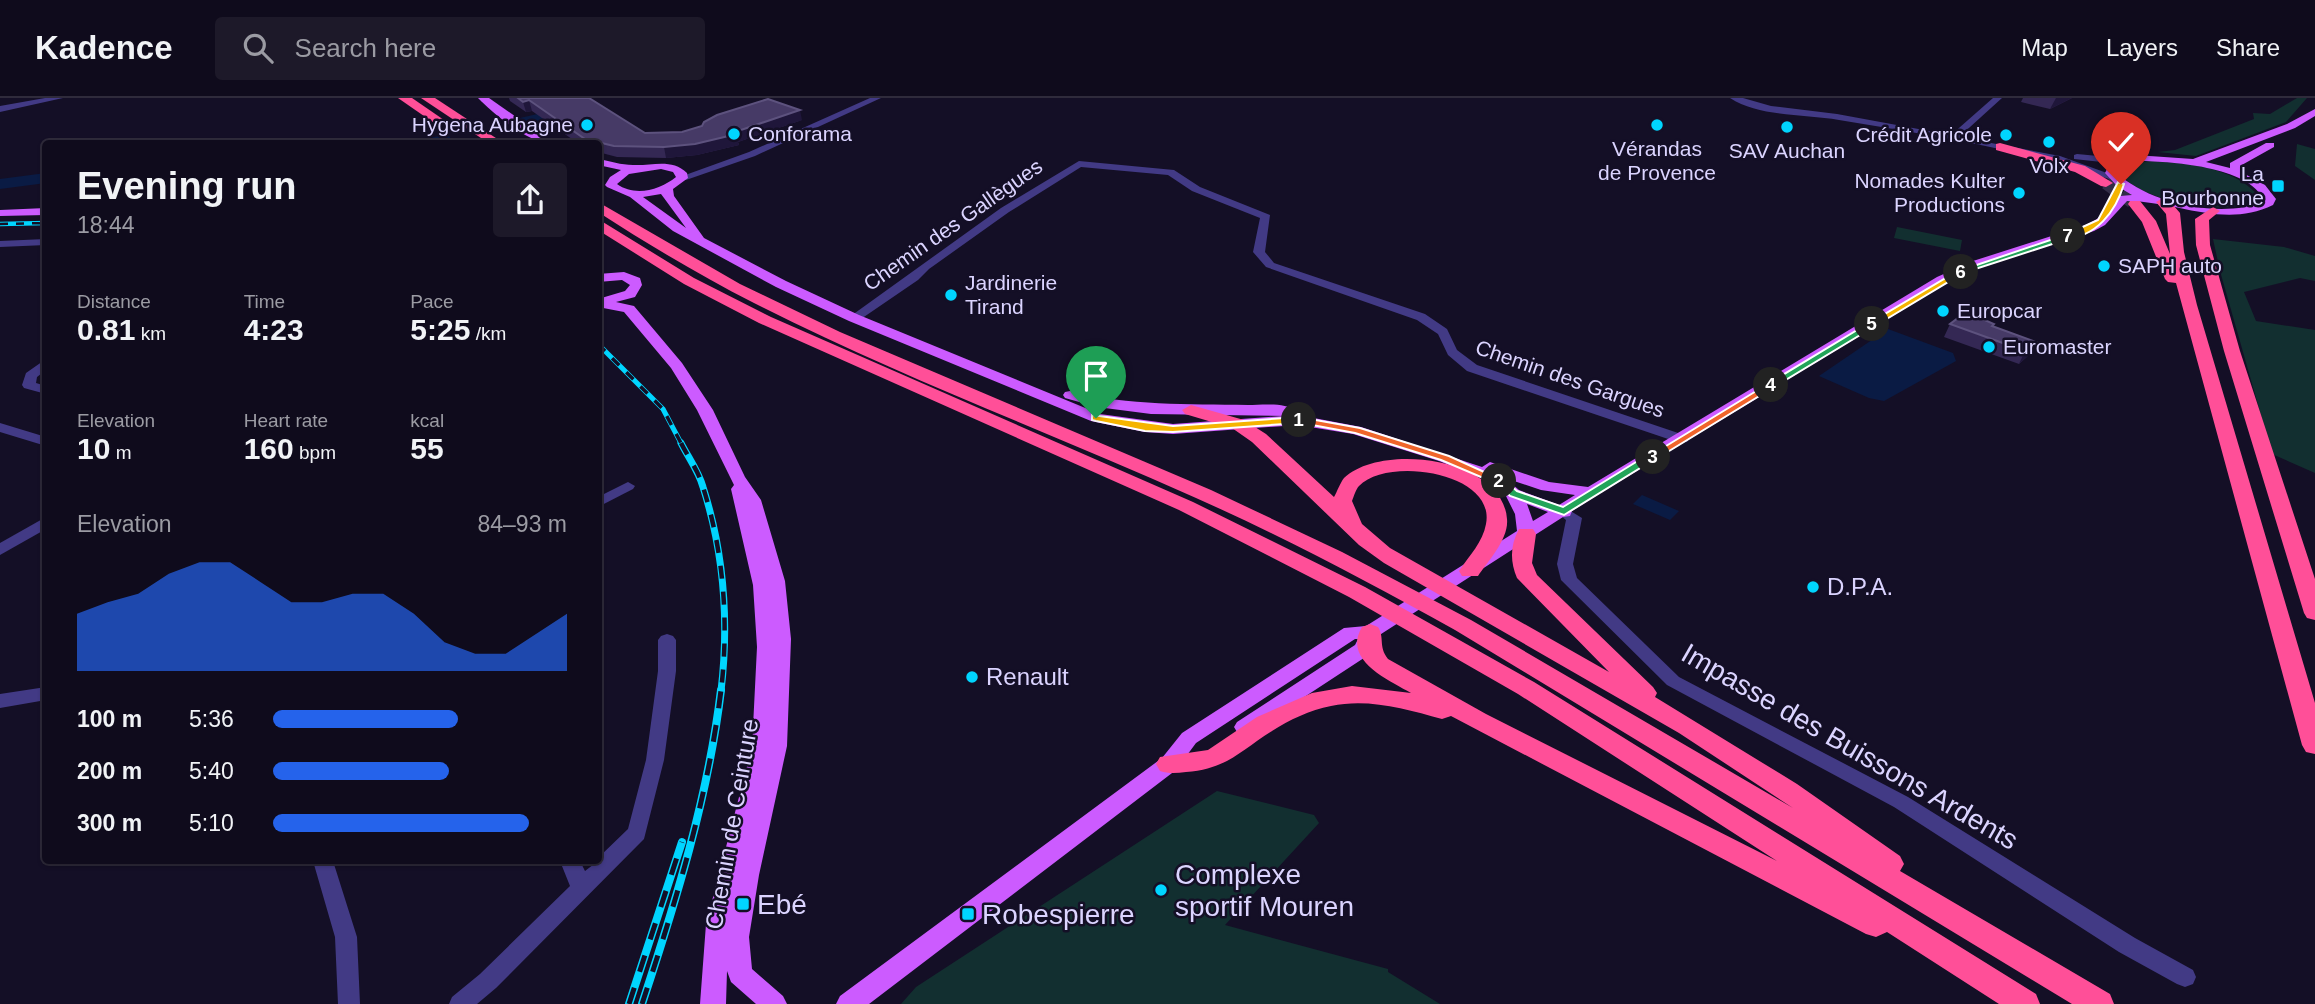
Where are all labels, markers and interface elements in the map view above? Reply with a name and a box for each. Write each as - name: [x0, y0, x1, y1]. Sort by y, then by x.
- search box: [215, 17, 705, 80]
- text: Kadence: [35, 29, 173, 66]
- icon: search: [239, 29, 277, 67]
- text: Search here: [295, 33, 436, 63]
- text: Map: [2021, 34, 2068, 61]
- text: Layers: [2106, 34, 2178, 61]
- text: Share: [2216, 34, 2280, 61]
- pin: [2091, 112, 2151, 184]
- place label: Hygena Aubagne: [412, 113, 573, 136]
- marker: Hygena Aubagne: [579, 117, 595, 133]
- marker: Vérandas de Provence: [1649, 117, 1665, 133]
- marker: SAV Auchan: [1779, 119, 1795, 135]
- place label: Conforama: [748, 122, 852, 145]
- place label: Crédit Agricole: [1855, 123, 1992, 146]
- icon: check: [2102, 123, 2140, 161]
- marker: Conforama: [726, 126, 742, 142]
- marker: Crédit Agricole: [1998, 127, 2014, 143]
- marker: Volx: [2041, 134, 2057, 150]
- place label: Vérandas de Provence: [1598, 137, 1716, 184]
- place label: SAV Auchan: [1729, 139, 1845, 162]
- street label: Chemin des Gallègues: [859, 154, 1046, 295]
- place label: Volx: [2029, 154, 2069, 177]
- place label: La Bourbonne: [2161, 162, 2264, 209]
- button: share: [493, 163, 567, 237]
- text: Evening run: [77, 165, 297, 207]
- place label: Nomades Kulter Productions: [1854, 169, 2005, 216]
- marker: La Bourbonne: [2270, 178, 2286, 194]
- marker: Nomades Kulter Productions: [2011, 185, 2027, 201]
- text: 18:44: [77, 212, 135, 238]
- pin: 7: [2050, 218, 2086, 254]
- text: 7: [2062, 225, 2073, 246]
- pin: 6: [1944, 254, 1979, 290]
- place label: SAPH auto: [2118, 254, 2222, 277]
- marker: SAPH auto: [2096, 258, 2112, 274]
- text: 6: [1955, 261, 1966, 282]
- place label: Jardinerie Tirand: [965, 271, 1057, 318]
- marker: Jardinerie Tirand: [943, 287, 959, 303]
- text: Distance: [77, 291, 151, 312]
- text: Time: [244, 291, 285, 312]
- text: Pace: [410, 291, 454, 312]
- place label: Europcar: [1957, 299, 2042, 322]
- marker: Europcar: [1935, 303, 1951, 319]
- pin: 5: [1854, 306, 1890, 342]
- text: 0.81: [77, 313, 135, 346]
- text: 4:23: [244, 313, 304, 346]
- text: 5:25: [410, 313, 470, 346]
- text: 5: [1866, 313, 1877, 334]
- text: km: [135, 323, 166, 344]
- text: /km: [470, 323, 506, 344]
- street label: Chemin des Gargues: [1473, 335, 1668, 422]
- place label: Euromaster: [2003, 335, 2112, 358]
- marker: Euromaster: [1981, 339, 1997, 355]
- pin: [1066, 346, 1126, 418]
- icon: arrive: [1077, 357, 1115, 395]
- pin: 4: [1754, 368, 1788, 402]
- text: 4: [1765, 374, 1776, 395]
- pin: 1: [1282, 402, 1316, 438]
- text: 1: [1293, 409, 1304, 430]
- text: Elevation: [77, 410, 155, 431]
- text: Heart rate: [244, 410, 328, 431]
- text: kcal: [410, 410, 444, 431]
- text: 10: [77, 432, 110, 465]
- text: 160: [244, 432, 294, 465]
- text: 55: [410, 432, 444, 465]
- pin: 3: [1636, 440, 1670, 474]
- text: m: [110, 442, 131, 463]
- text: bpm: [294, 442, 336, 463]
- text: 3: [1647, 446, 1658, 467]
- pin: 2: [1482, 464, 1516, 498]
- text: 2: [1493, 470, 1504, 491]
- text: Elevation: [77, 511, 172, 537]
- text: 84–93 m: [477, 511, 567, 537]
- place label: D.P.A.: [1827, 573, 1893, 600]
- marker: D.P.A.: [1805, 579, 1821, 595]
- street label: Impasse des Buissons Ardents: [1676, 637, 2023, 856]
- place label: Renault: [986, 663, 1069, 690]
- marker: Renault: [964, 669, 980, 685]
- text: 100 m: [77, 706, 142, 732]
- text: 5:36: [189, 706, 234, 732]
- street label: Chemin de Ceinture: [700, 716, 763, 931]
- text: 200 m: [77, 758, 142, 784]
- text: 5:40: [189, 758, 234, 784]
- text: 300 m: [77, 810, 142, 836]
- text: 5:10: [189, 810, 234, 836]
- place label: Complexe sportif Mouren: [1175, 859, 1354, 922]
- marker: Complexe sportif Mouren: [1153, 882, 1169, 898]
- place label: Ebé: [757, 889, 807, 920]
- marker: Ebé: [735, 896, 751, 912]
- place label: Robespierre: [982, 899, 1135, 930]
- marker: Robespierre: [960, 906, 976, 922]

